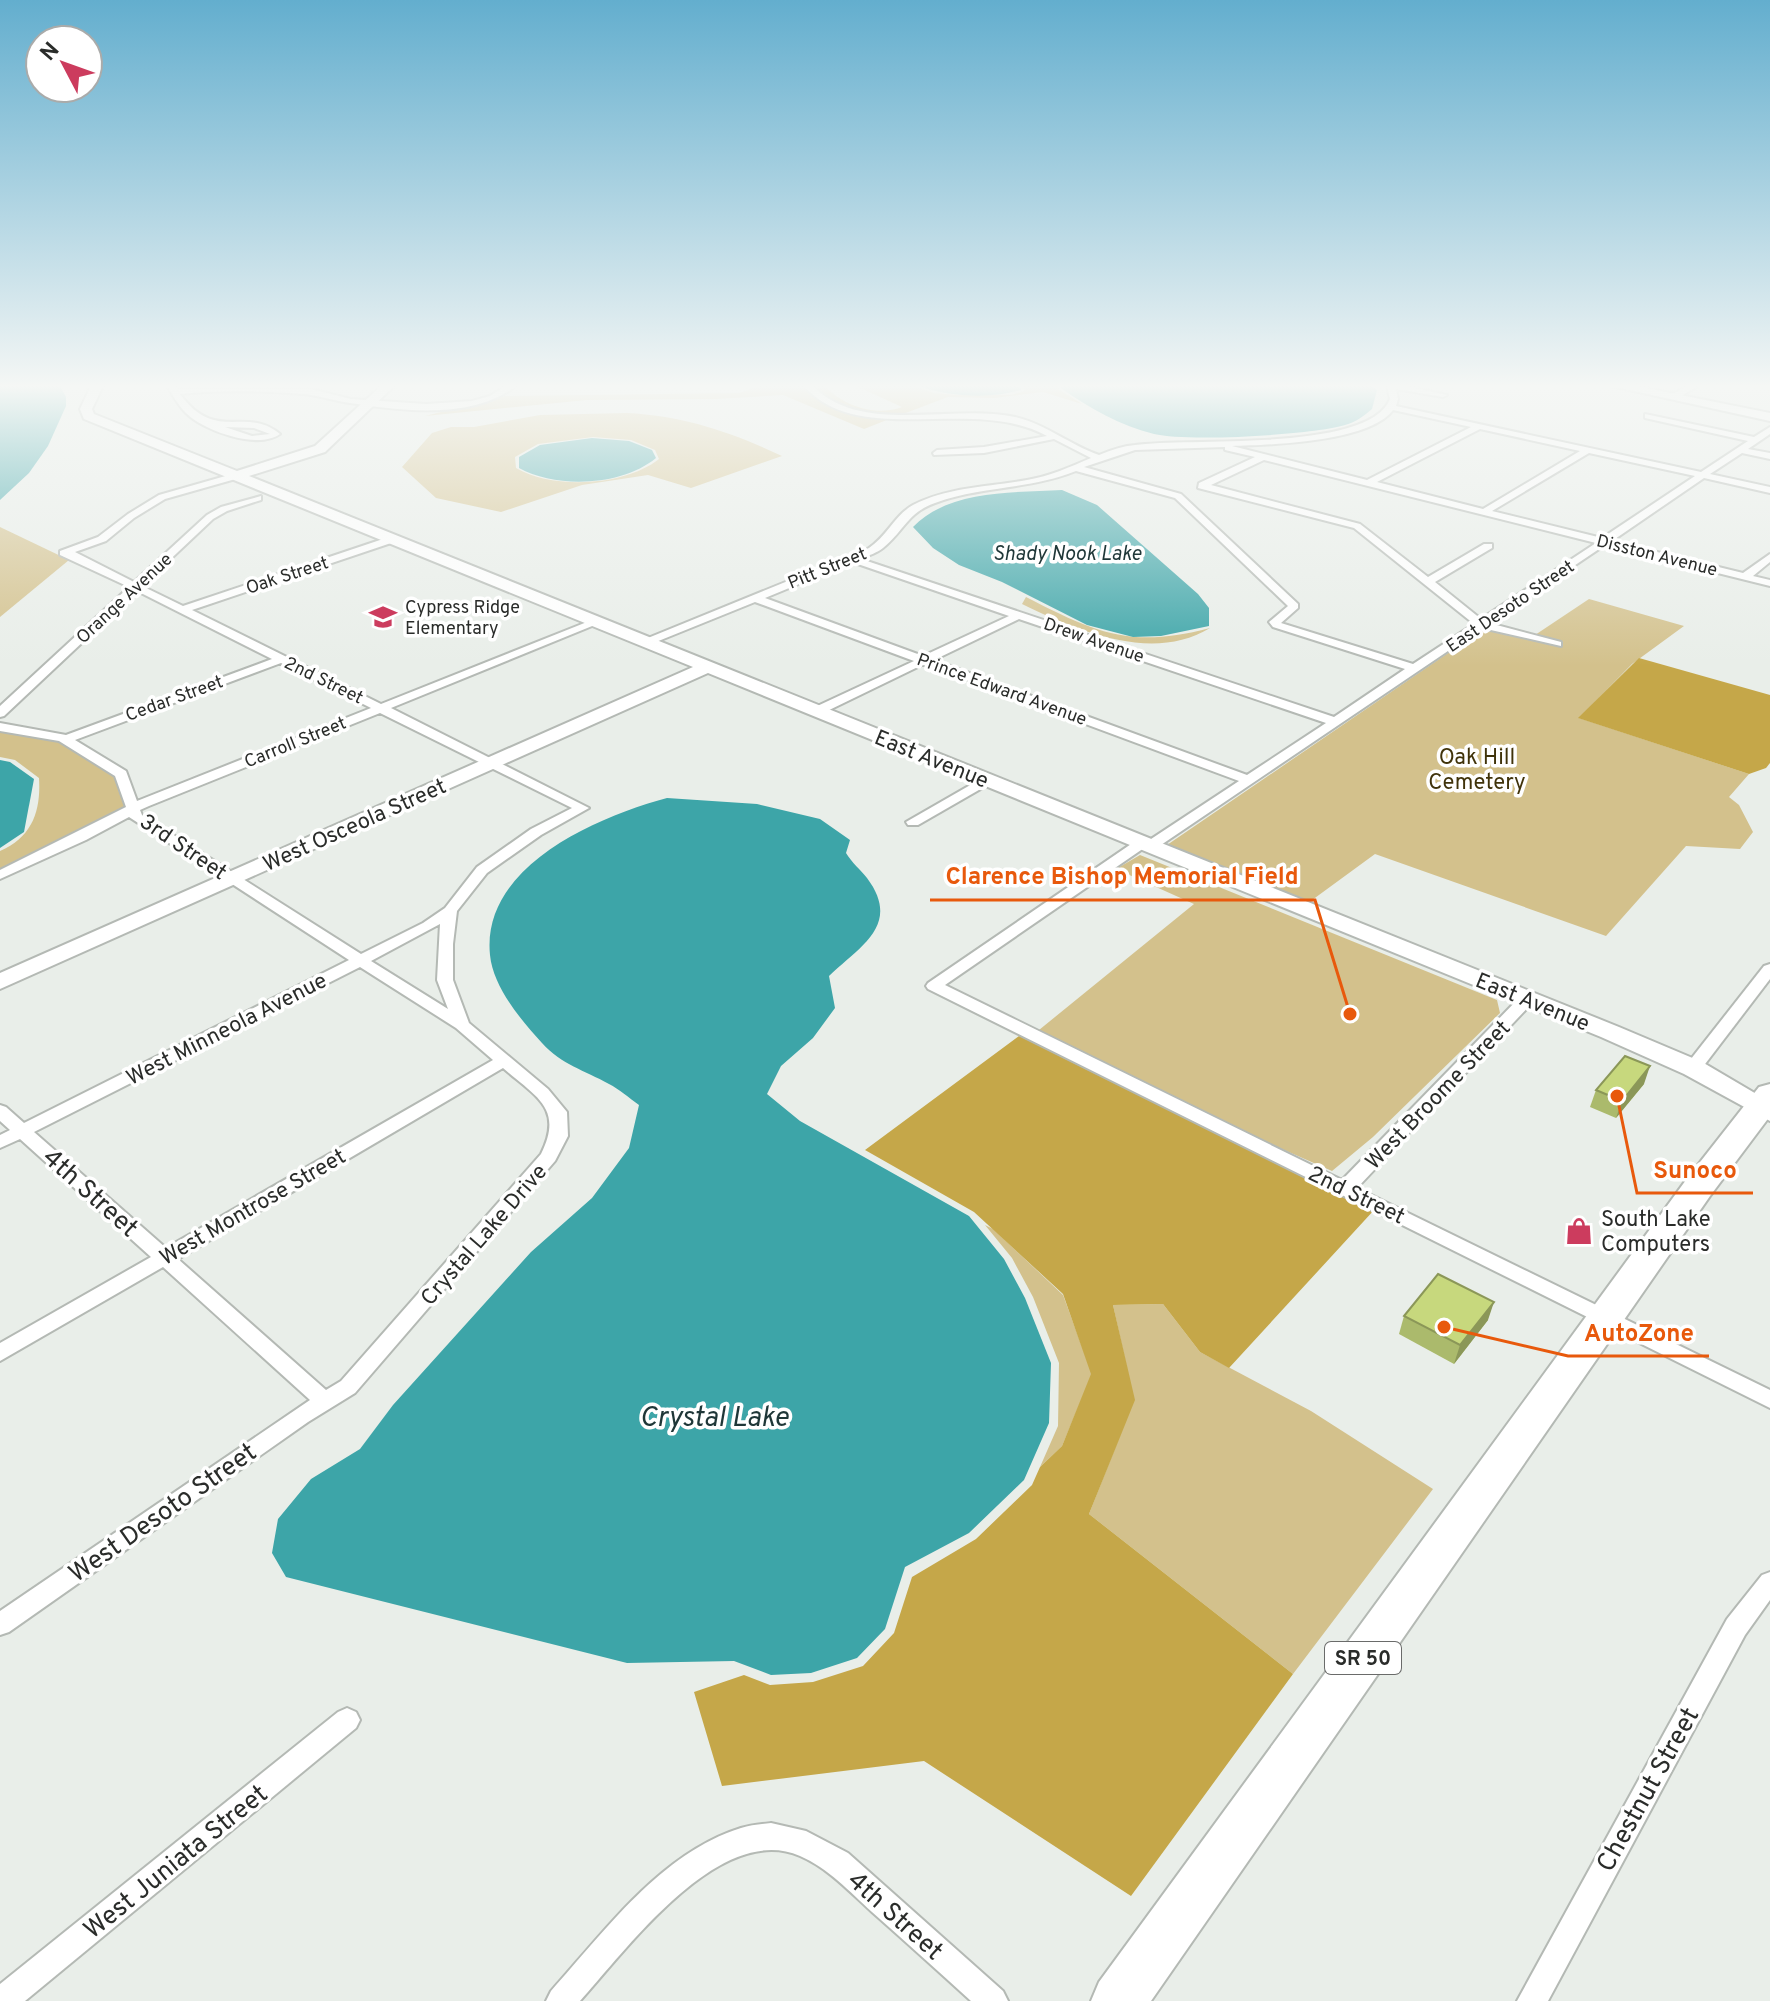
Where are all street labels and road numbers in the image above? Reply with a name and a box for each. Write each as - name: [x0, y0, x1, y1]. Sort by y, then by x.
- street label: Disston Avenue: [1594, 530, 1720, 583]
- street label: Pitt Street: [785, 543, 870, 596]
- street label: Orange Avenue: [72, 549, 178, 650]
- street label: Oak Street: [243, 552, 332, 601]
- street label: East Desoto Street: [1442, 556, 1579, 659]
- street label: Drew Avenue: [1040, 613, 1147, 669]
- street label: Prince Edward Avenue: [913, 649, 1090, 732]
- street label: 2nd Street: [280, 652, 367, 710]
- street label: Cedar Street: [122, 671, 227, 728]
- street label: Carroll Street: [241, 712, 350, 774]
- street label: East Avenue: [870, 725, 992, 795]
- street label: West Osceola Street: [259, 774, 451, 879]
- street label: 3rd Street: [134, 809, 231, 887]
- street label: West Minneola Avenue: [122, 968, 332, 1093]
- street label: East Avenue: [1471, 968, 1593, 1038]
- street label: West Broome Street: [1361, 1015, 1517, 1176]
- street label: 4th Street: [35, 1142, 144, 1246]
- street label: West Montrose Street: [155, 1144, 351, 1272]
- street label: Crystal Lake Drive: [416, 1159, 554, 1312]
- street label: 2nd Street: [1303, 1161, 1409, 1231]
- street label: West Desoto Street: [63, 1437, 264, 1591]
- road number: SR 50: [1325, 1642, 1401, 1674]
- street label: Chestnut Street: [1590, 1702, 1708, 1878]
- street label: West Juniata Street: [78, 1779, 275, 1947]
- street label: 4th Street: [840, 1865, 949, 1969]

